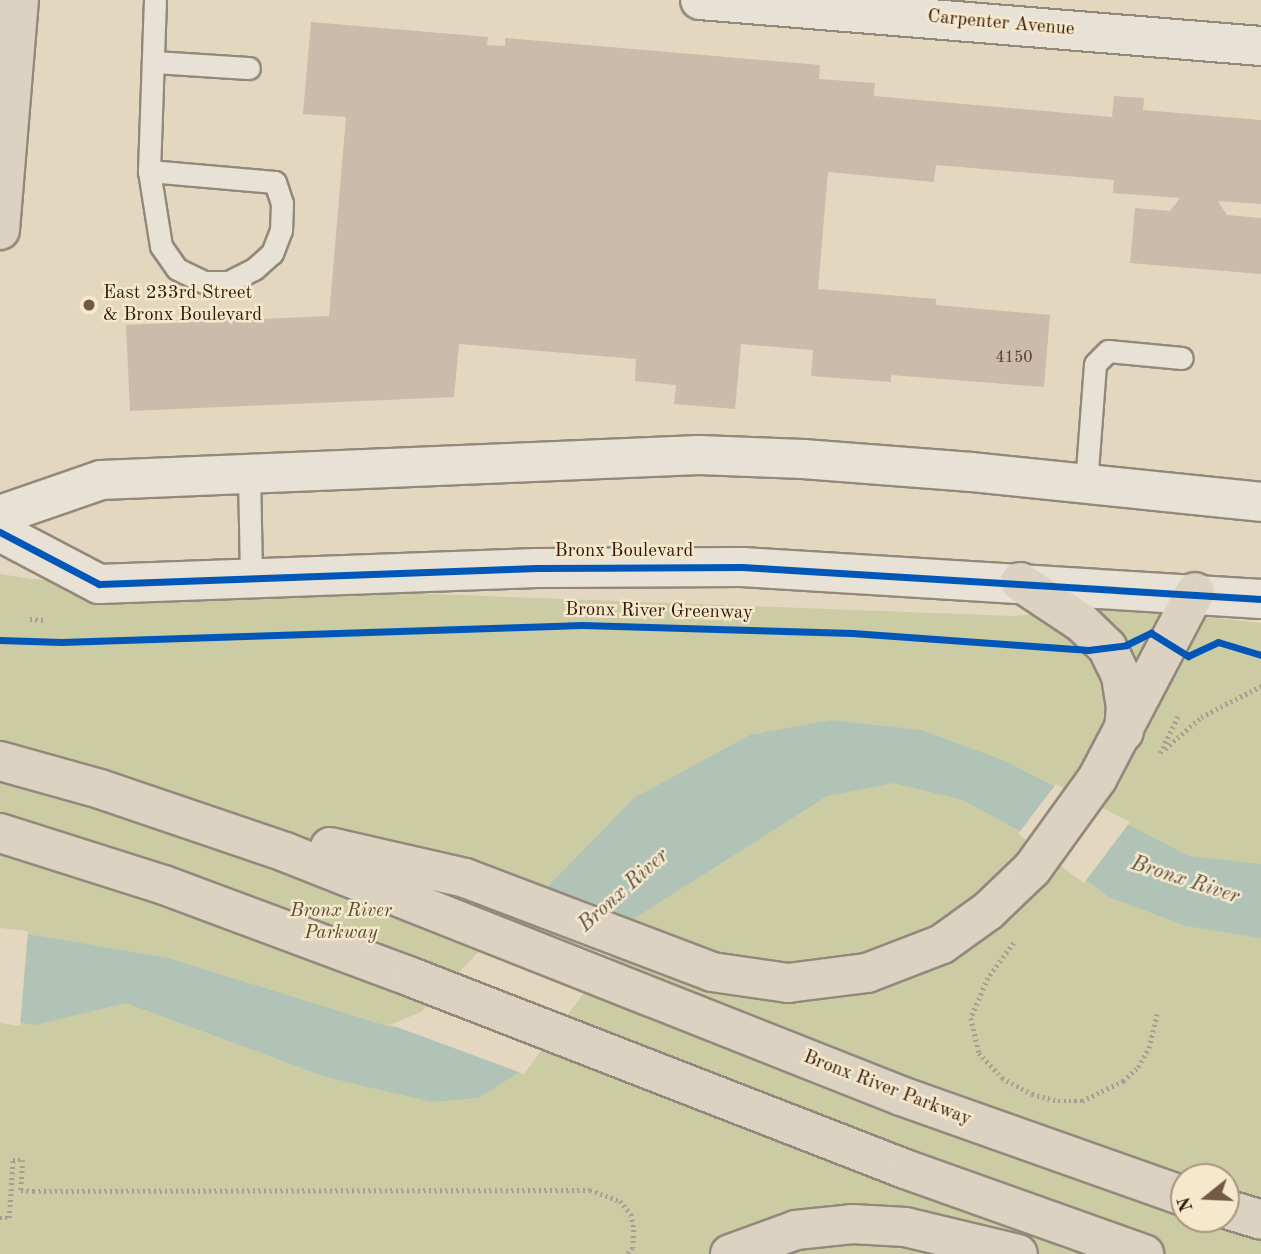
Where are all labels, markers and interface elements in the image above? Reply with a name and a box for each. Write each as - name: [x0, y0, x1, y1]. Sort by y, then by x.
- street label: Carpenter Avenue: [926, 6, 1076, 42]
- place label: East 233rd Street & Bronx Boulevard: [103, 283, 262, 327]
- marker: East 233rd Street & Bronx Boulevard: [81, 297, 97, 313]
- house number: 4150: [995, 348, 1033, 368]
- street label: Bronx Boulevard: [555, 541, 693, 563]
- street label: Bronx River Greenway: [565, 599, 753, 625]
- water label: Bronx River: [574, 844, 674, 938]
- water label: Bronx River: [1128, 852, 1242, 910]
- park label: Bronx River Parkway: [290, 901, 392, 945]
- street label: Bronx River Parkway: [800, 1046, 974, 1132]
- north arrow: [1170, 1163, 1240, 1233]
- text: N: [1175, 1194, 1198, 1214]

